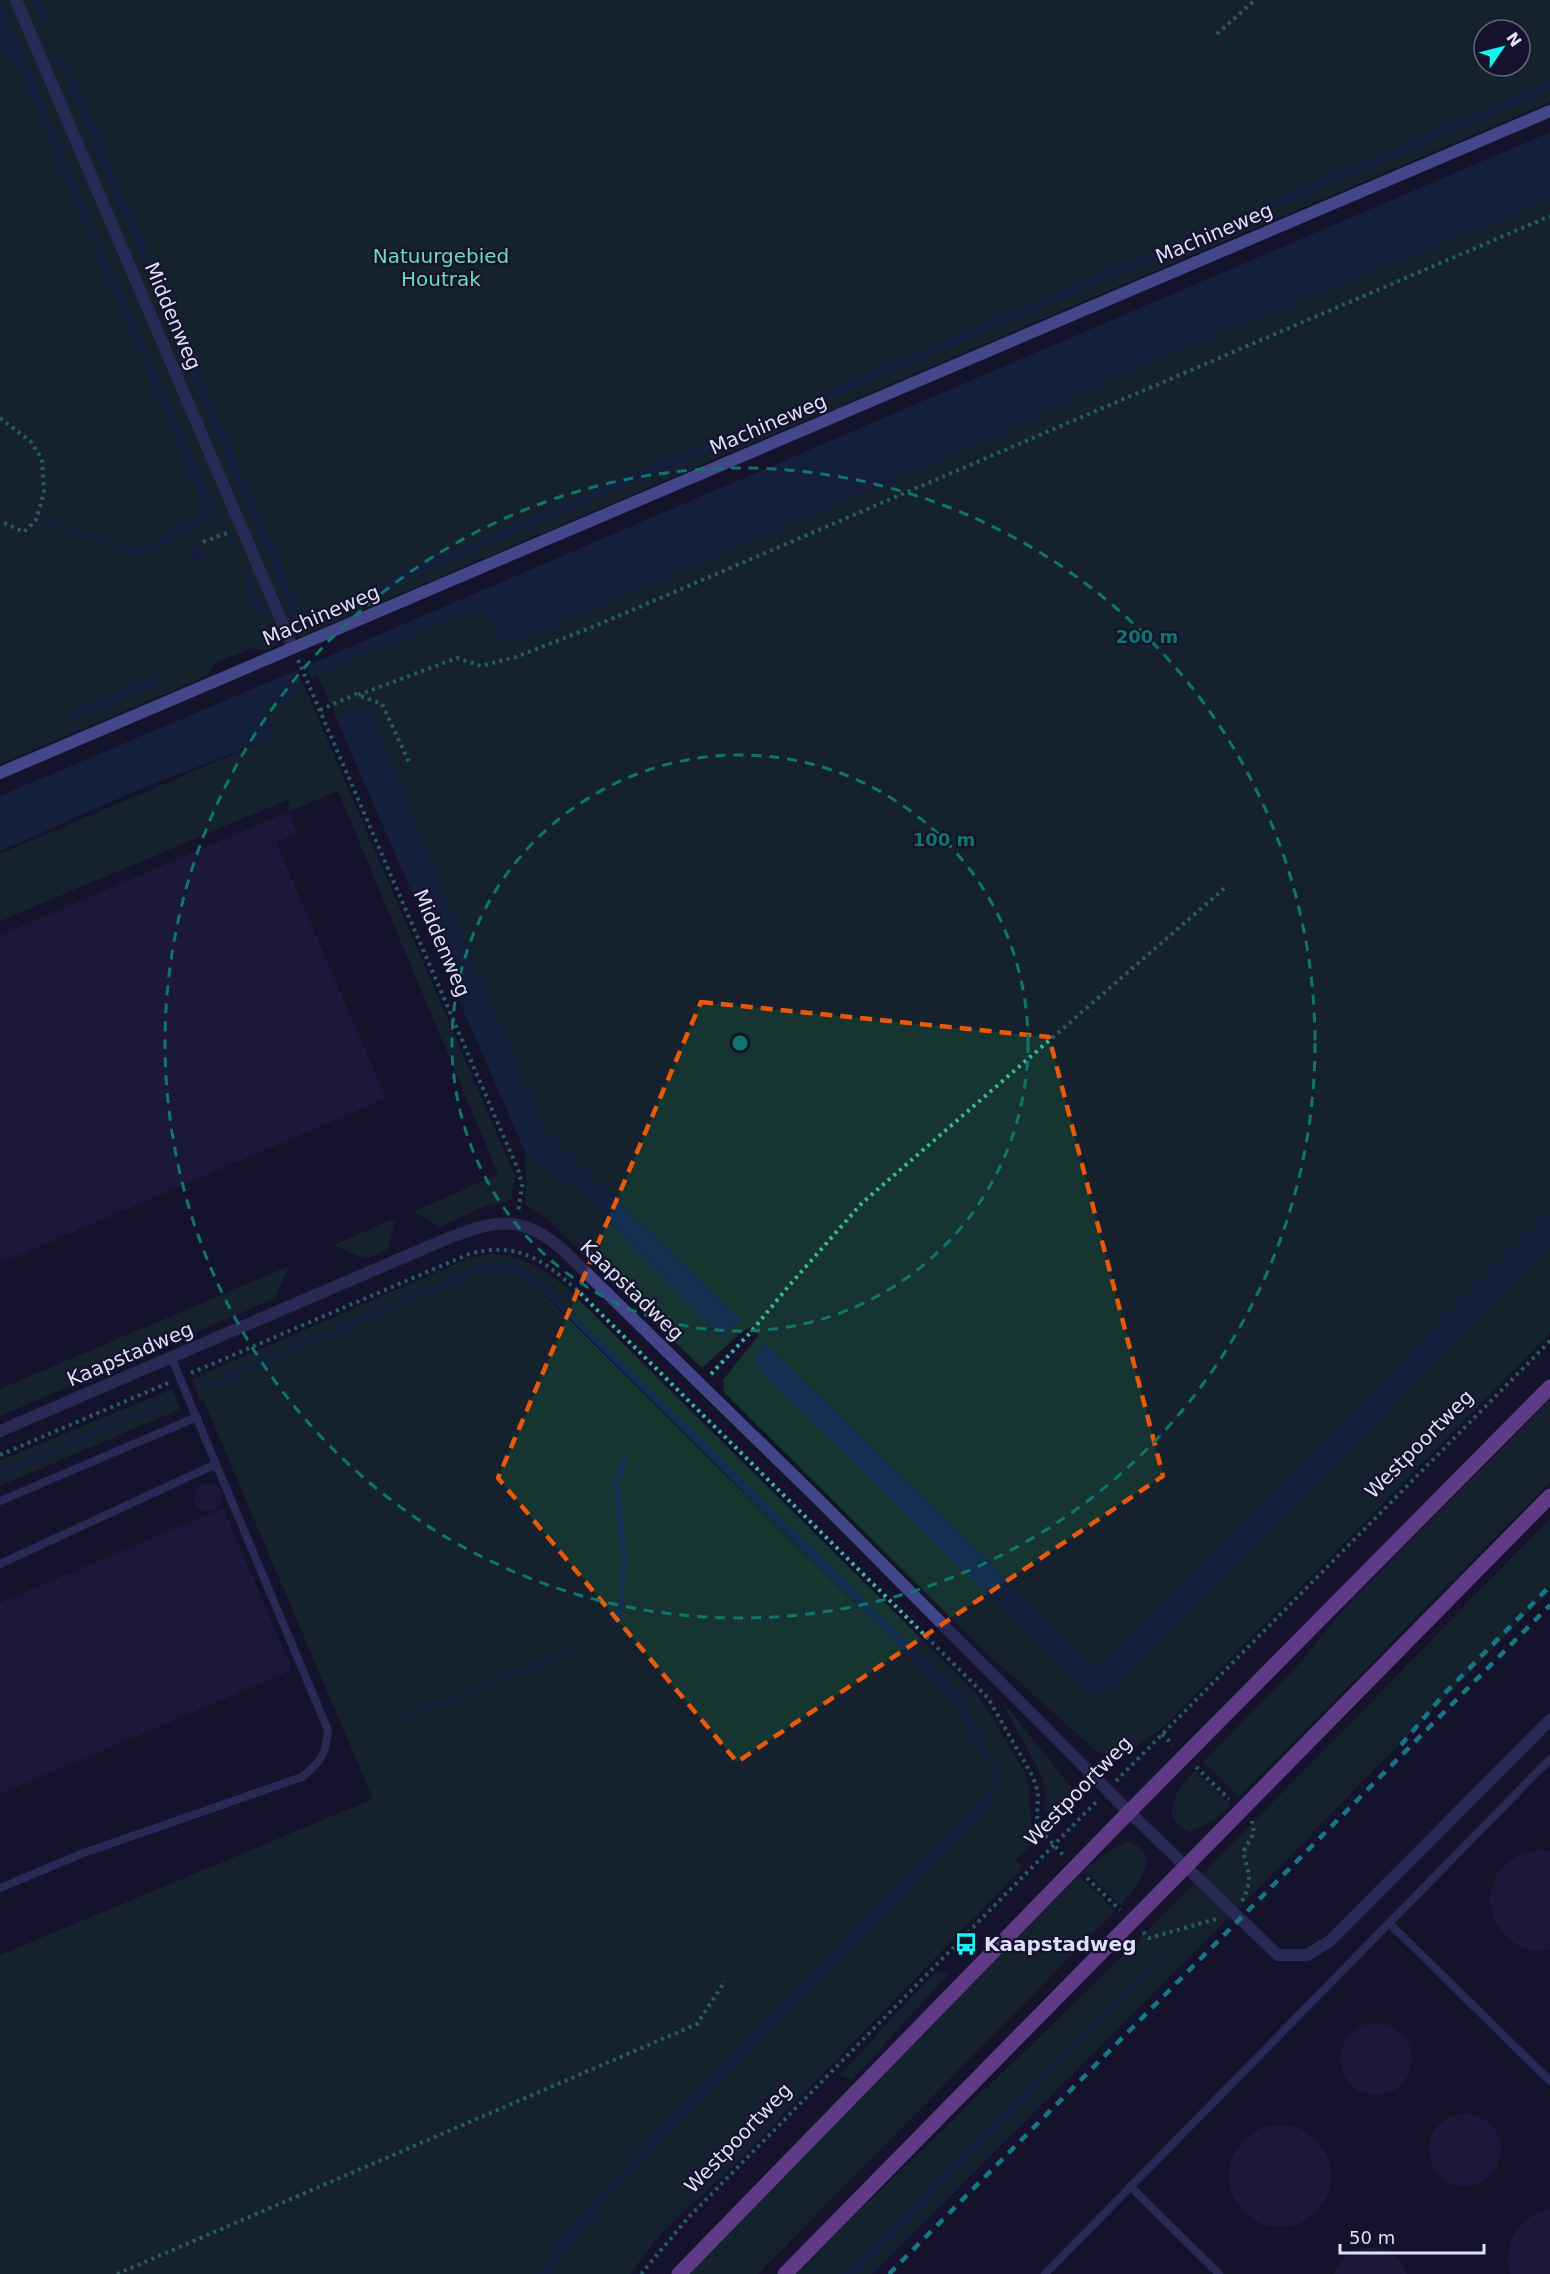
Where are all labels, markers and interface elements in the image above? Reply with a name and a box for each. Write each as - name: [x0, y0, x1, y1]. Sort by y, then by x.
- north arrow: [1472, 18, 1532, 78]
- text: N: [1502, 29, 1525, 51]
- street label: Machineweg: [1152, 198, 1276, 268]
- park label: Natuurgebied Houtrak: [373, 244, 509, 291]
- street label: Middenweg: [140, 259, 206, 373]
- street label: Machineweg: [706, 389, 830, 459]
- street label: Machineweg: [259, 580, 383, 650]
- text: 200 m: [1116, 626, 1178, 647]
- text: 100 m: [913, 829, 975, 850]
- street label: Middenweg: [409, 886, 475, 1000]
- centre of rings: [730, 1033, 750, 1053]
- street label: Kaapstadweg: [575, 1235, 689, 1345]
- street label: Kaapstadweg: [63, 1317, 197, 1391]
- street label: Westpoortweg: [1360, 1385, 1478, 1503]
- street label: Westpoortweg: [1019, 1731, 1137, 1851]
- bus stop icon: Kaapstadweg: [953, 1931, 979, 1957]
- place label: Kaapstadweg: [984, 1932, 1136, 1956]
- street label: Westpoortweg: [679, 2078, 797, 2198]
- scale bar: [1340, 2217, 1484, 2255]
- text: 50 m: [1349, 2227, 1395, 2248]

